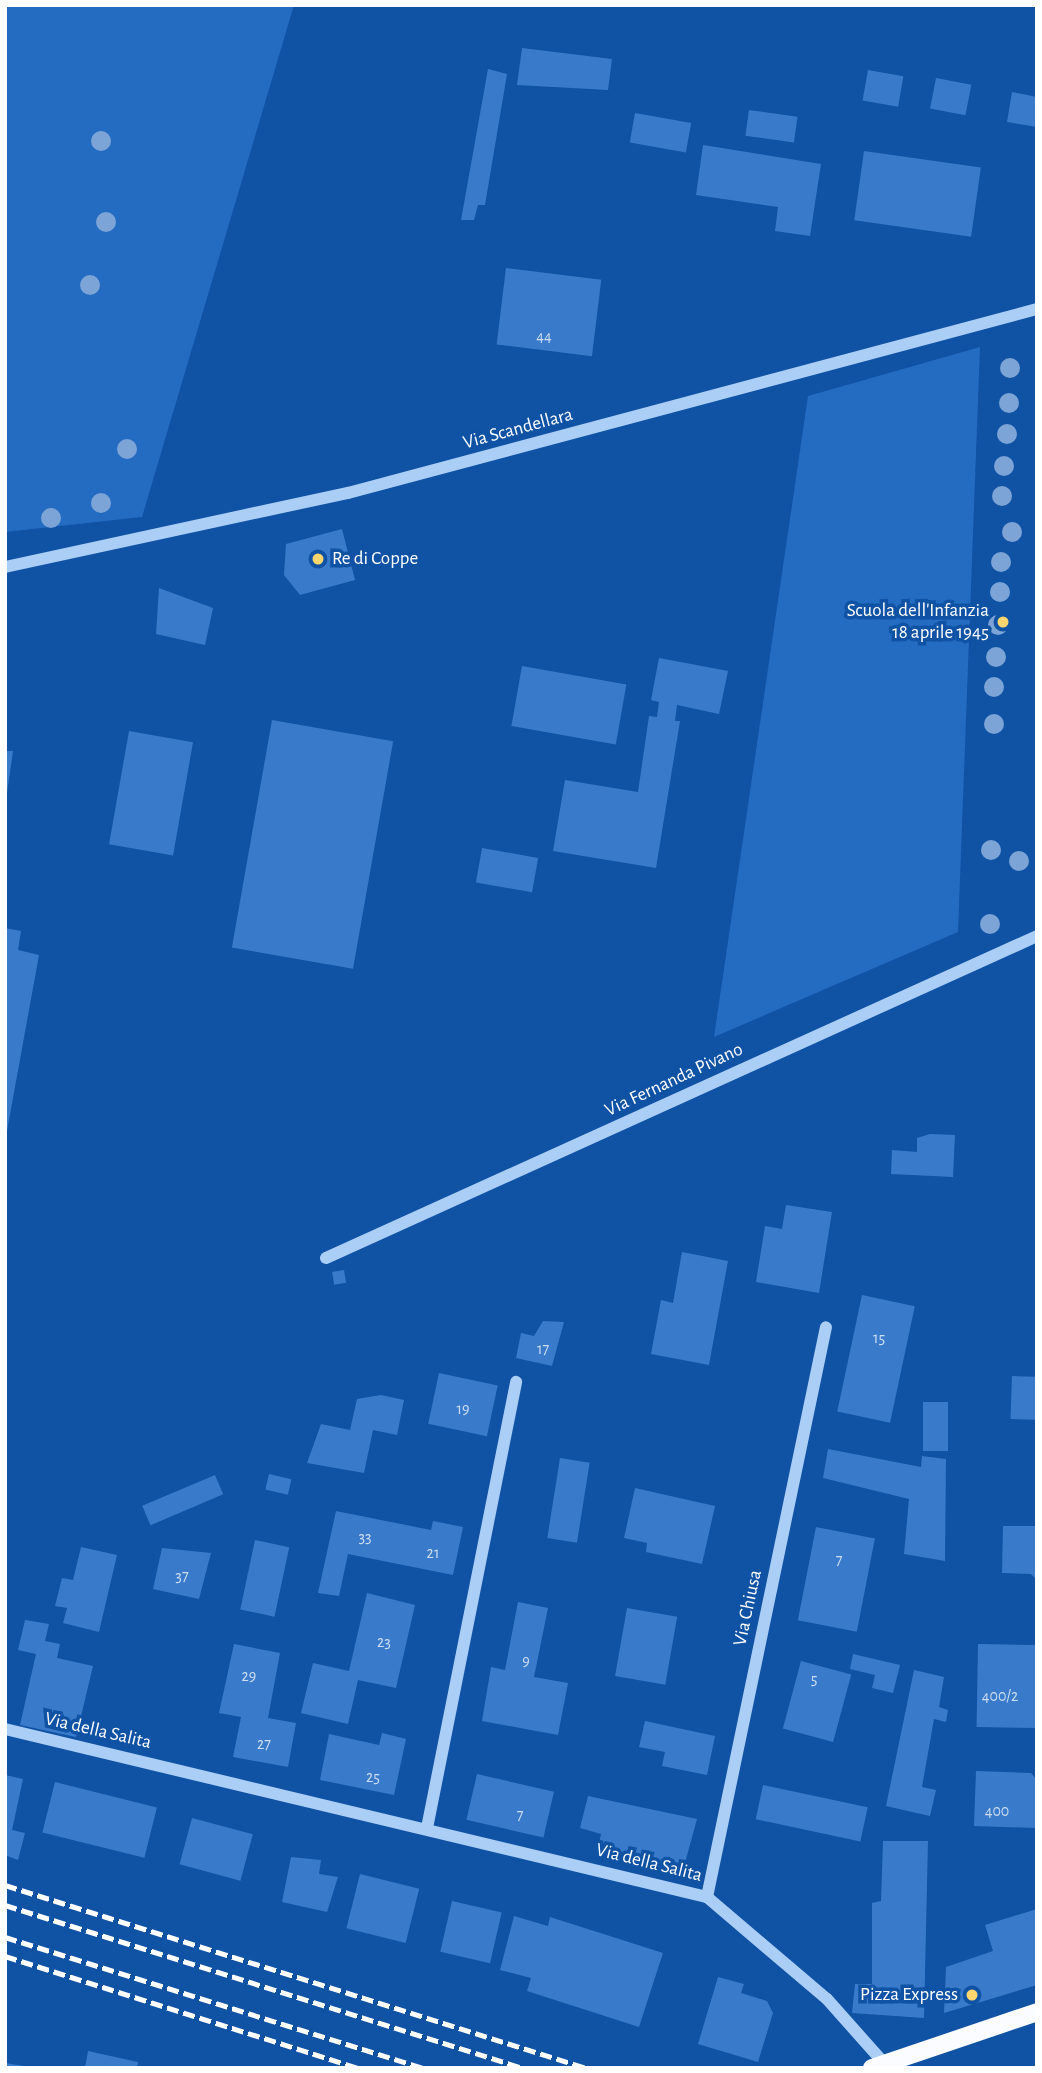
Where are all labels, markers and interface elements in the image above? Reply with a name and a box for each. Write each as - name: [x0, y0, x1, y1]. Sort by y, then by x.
- house number: 44: [536, 326, 552, 346]
- street label: Via Scandellara: [461, 403, 575, 455]
- place label: Re di Coppe: [332, 548, 418, 570]
- marker: Re di Coppe: [310, 551, 326, 567]
- place label: Scuola dell'Infanzia 18 aprile 1945: [847, 600, 989, 644]
- marker: Scuola dell'Infanzia 18 aprile 1945: [995, 614, 1011, 630]
- street label: Via Fernanda Pivano: [601, 1038, 747, 1122]
- house number: 15: [873, 1328, 885, 1348]
- house number: 17: [537, 1339, 549, 1359]
- house number: 19: [456, 1399, 470, 1419]
- house number: 33: [358, 1527, 372, 1547]
- house number: 21: [427, 1543, 439, 1563]
- house number: 7: [836, 1550, 842, 1570]
- house number: 37: [175, 1566, 189, 1586]
- street label: Via Chiusa: [729, 1568, 767, 1648]
- house number: 23: [377, 1632, 391, 1652]
- house number: 9: [522, 1651, 530, 1671]
- house number: 29: [242, 1666, 256, 1686]
- house number: 5: [811, 1669, 817, 1689]
- house number: 400/2: [982, 1686, 1018, 1706]
- street label: Via della Salita: [43, 1708, 153, 1754]
- house number: 27: [257, 1734, 271, 1754]
- house number: 25: [366, 1767, 380, 1787]
- house number: 400: [985, 1801, 1009, 1821]
- house number: 7: [517, 1805, 523, 1825]
- street label: Via della Salita: [594, 1839, 704, 1887]
- place label: Pizza Express: [860, 1984, 958, 2006]
- marker: Pizza Express: [964, 1987, 980, 2003]

